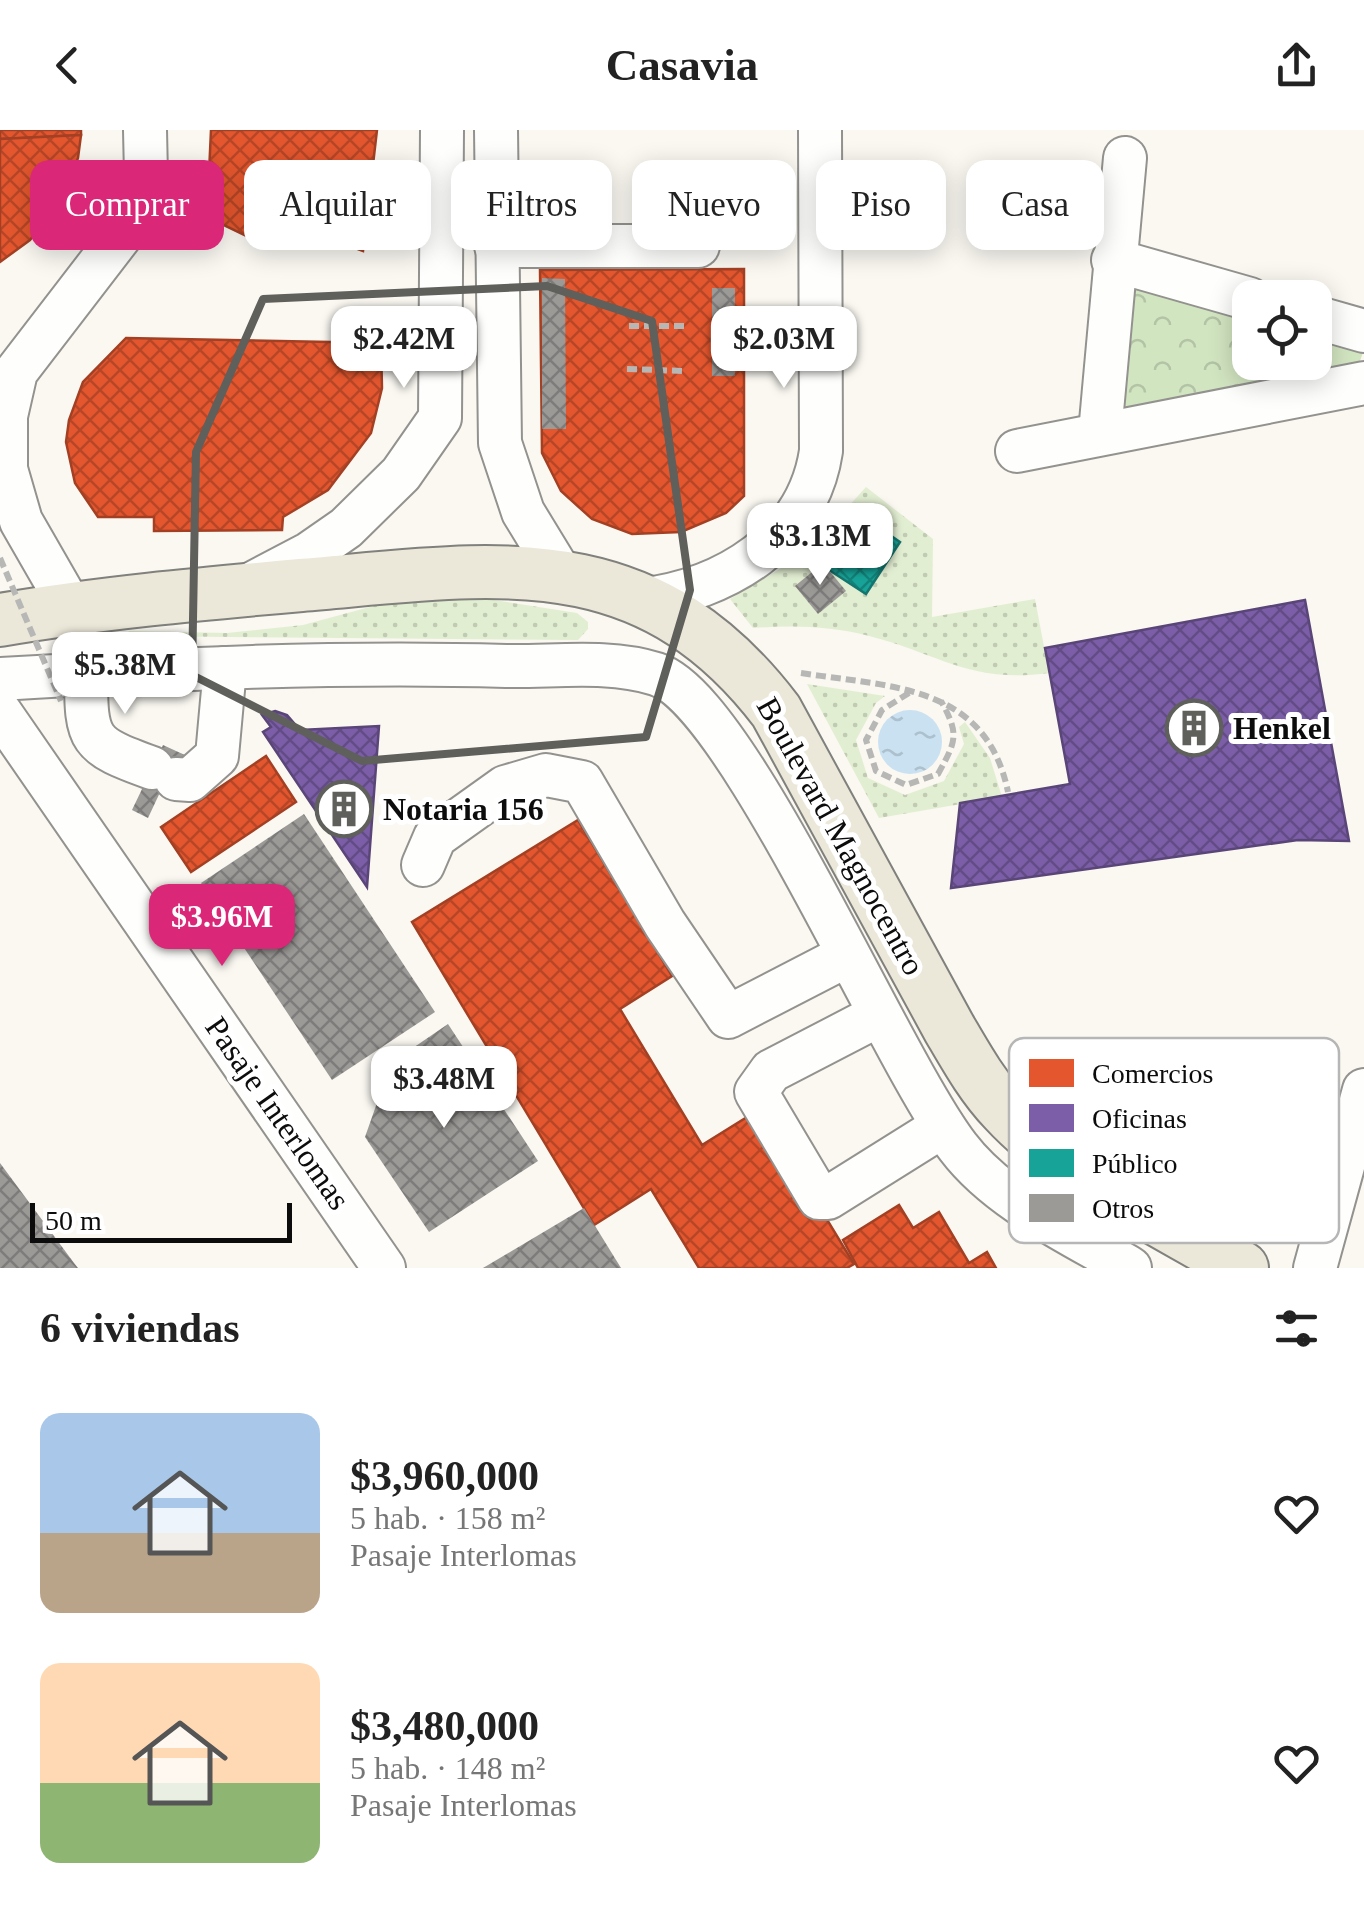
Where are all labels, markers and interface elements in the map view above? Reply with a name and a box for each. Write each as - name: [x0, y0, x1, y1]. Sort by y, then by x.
- icon: back: [40, 38, 95, 93]
- icon: share: [1269, 38, 1324, 93]
- text: Casavia: [606, 40, 758, 90]
- chip: Comprar: [30, 160, 224, 250]
- chip: Alquilar: [244, 160, 431, 250]
- chip: Filtros: [451, 160, 612, 250]
- chip: Nuevo: [632, 160, 796, 250]
- chip: Piso: [816, 160, 946, 250]
- chip: Casa: [966, 160, 1104, 250]
- map controls: [1232, 280, 1332, 380]
- button: locate: [1232, 280, 1332, 380]
- pin: $2.42M: [323, 306, 485, 391]
- pin: $2.03M: [703, 306, 865, 391]
- text: $2.42M: [353, 320, 455, 356]
- text: $2.03M: [733, 320, 835, 356]
- pin: $3.13M: [739, 503, 901, 588]
- text: $3.13M: [769, 517, 871, 553]
- pin: $5.38M: [44, 632, 206, 717]
- text: $5.38M: [74, 646, 176, 682]
- street label: Boulevard Magnocentro: [750, 691, 932, 981]
- building icon: Henkel: [1164, 698, 1224, 758]
- place label: Henkel: [1233, 710, 1331, 746]
- building icon: Notaria 156: [314, 779, 374, 839]
- place label: Notaria 156: [383, 791, 544, 827]
- pin: $3.96M: [141, 884, 303, 969]
- text: $3.96M: [171, 898, 273, 934]
- street label: Pasaje Interlomas: [198, 1010, 358, 1216]
- legend: [1009, 1038, 1339, 1243]
- pin: $3.48M: [363, 1046, 525, 1131]
- text: Comercios: [1092, 1058, 1213, 1089]
- text: $3.48M: [393, 1060, 495, 1096]
- text: Oficinas: [1092, 1103, 1187, 1134]
- text: Público: [1092, 1148, 1178, 1179]
- text: Otros: [1092, 1193, 1154, 1224]
- scale bar: [30, 1198, 292, 1242]
- text: 50 m: [45, 1205, 102, 1236]
- icon: filters: [1269, 1301, 1324, 1356]
- text: 6 viviendas: [40, 1305, 240, 1351]
- icon: home: [120, 1453, 240, 1573]
- text: $3,960,000: [350, 1453, 539, 1499]
- icon: heart: [1269, 1486, 1324, 1541]
- text: 5 hab. · 158 m²: [350, 1500, 545, 1536]
- text: Pasaje Interlomas: [350, 1537, 577, 1573]
- icon: home: [120, 1703, 240, 1823]
- text: $3,480,000: [350, 1703, 539, 1749]
- icon: heart: [1269, 1736, 1324, 1791]
- text: 5 hab. · 148 m²: [350, 1750, 545, 1786]
- text: Pasaje Interlomas: [350, 1787, 577, 1823]

